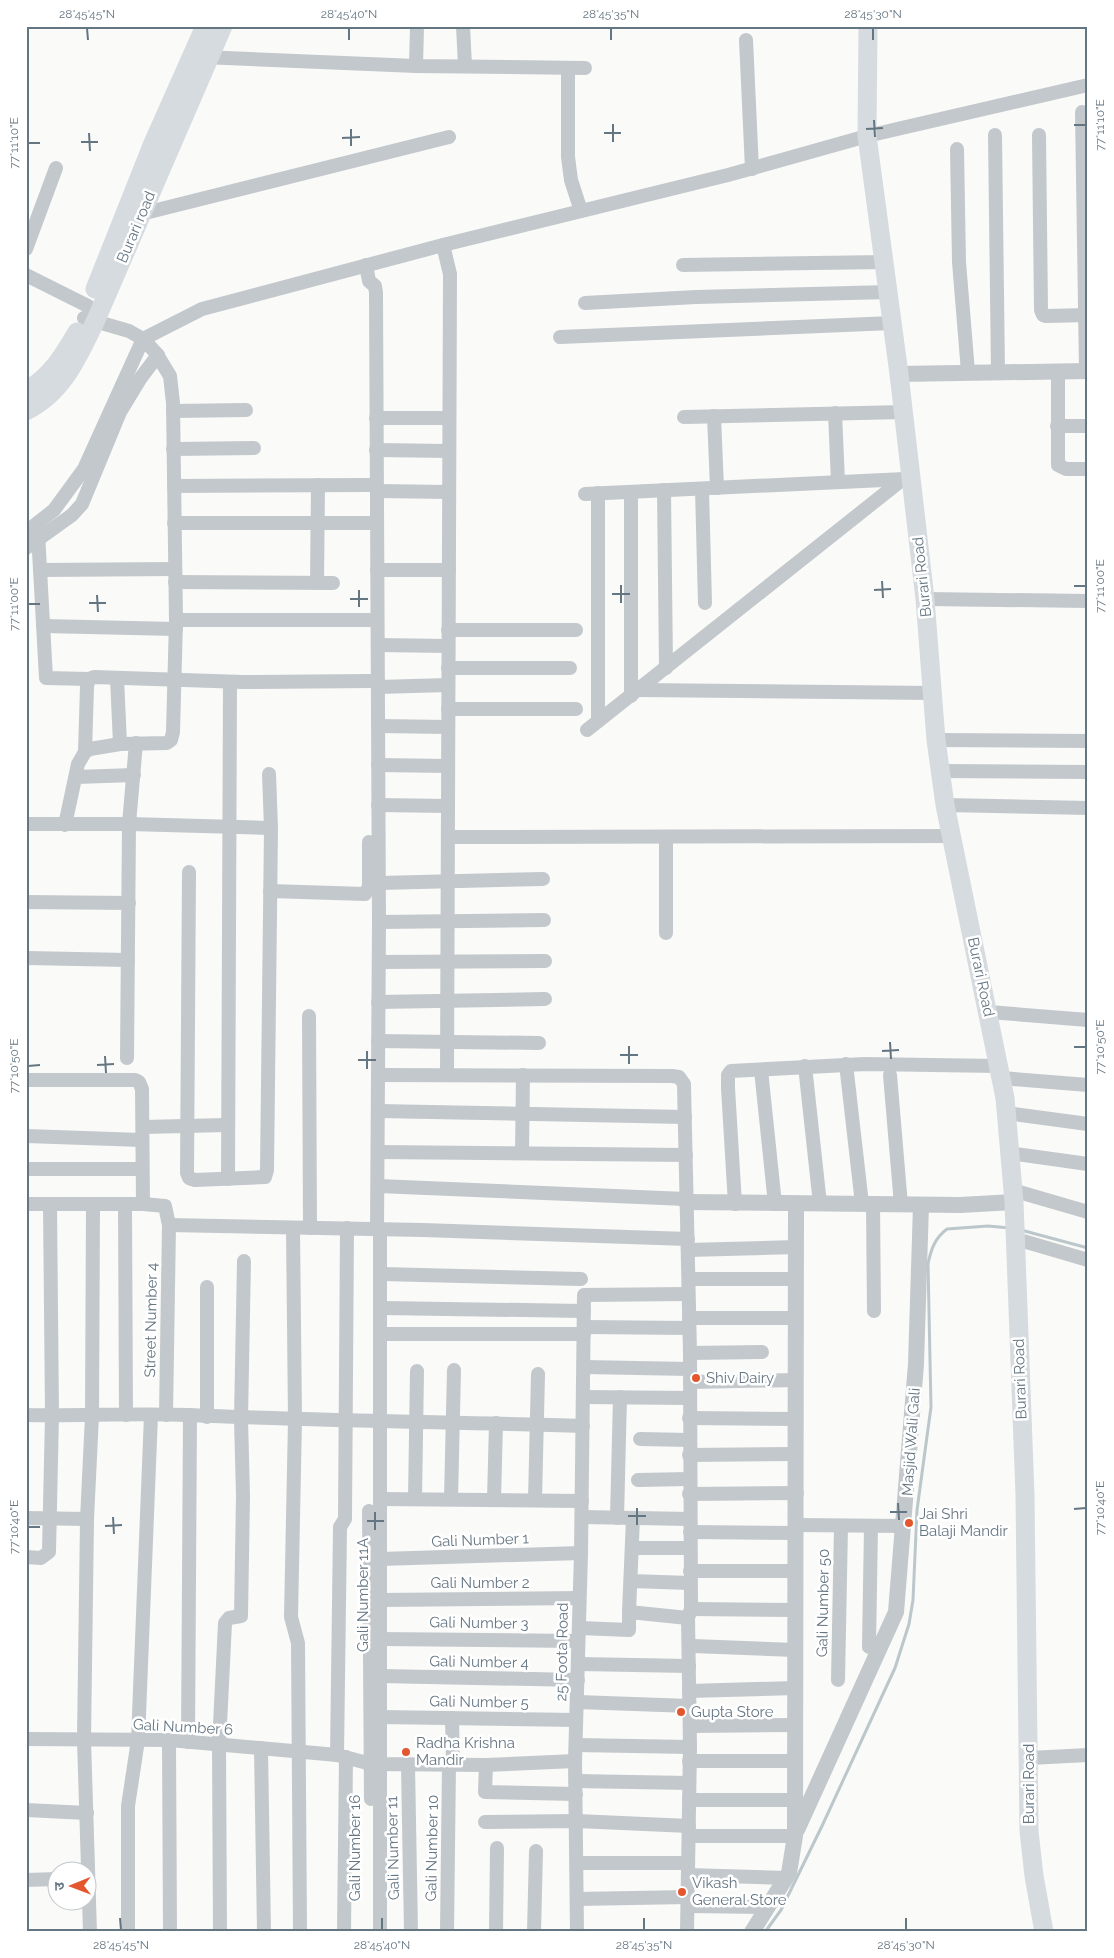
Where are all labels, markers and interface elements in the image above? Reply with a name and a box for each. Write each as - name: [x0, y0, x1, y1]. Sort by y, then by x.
- text: 28°45'45"N: [59, 7, 115, 21]
- text: 28°45'40"N: [321, 7, 377, 21]
- text: 28°45'35"N: [583, 7, 639, 21]
- text: 28°45'30"N: [844, 7, 902, 21]
- text: 77°11'10"E: [1093, 99, 1107, 151]
- text: 77°11'10"E: [7, 117, 21, 169]
- street label: Burari road: [113, 188, 159, 266]
- street label: Burari Road: [909, 536, 935, 618]
- text: 77°11'00"E: [1093, 559, 1107, 613]
- text: 77°11'00"E: [7, 577, 21, 631]
- street label: Burari Road: [964, 936, 998, 1018]
- text: 77°10'50"E: [1093, 1019, 1107, 1075]
- text: 77°10'50"E: [7, 1038, 21, 1094]
- street label: Street Number 4: [141, 1263, 161, 1377]
- street label: Burari Road: [1010, 1338, 1030, 1420]
- place label: Shiv Dairy: [706, 1369, 774, 1387]
- marker: Shiv Dairy: [690, 1372, 702, 1384]
- street label: Masjid Wali Gali: [898, 1387, 924, 1497]
- text: 77°10'40"E: [1093, 1481, 1107, 1535]
- text: 77°10'40"E: [7, 1500, 21, 1554]
- place label: Jai Shri Balaji Mandir: [919, 1505, 1008, 1540]
- marker: Jai Shri Balaji Mandir: [903, 1517, 915, 1529]
- street label: Gali Number 1: [431, 1529, 530, 1551]
- street label: Gali Number 11A: [354, 1538, 372, 1652]
- street label: Gali Number 50: [813, 1549, 833, 1657]
- street label: Gali Number 2: [431, 1574, 530, 1592]
- street label: 25 Foota Road: [552, 1602, 572, 1702]
- street label: Gali Number 3: [429, 1613, 529, 1633]
- street label: Gali Number 4: [429, 1652, 529, 1672]
- street label: Gali Number 5: [429, 1692, 529, 1712]
- place label: Gupta Store: [691, 1703, 774, 1721]
- marker: Gupta Store: [675, 1706, 687, 1718]
- street label: Gali Number 6: [132, 1715, 234, 1739]
- place label: Radha Krishna Mandir: [416, 1734, 515, 1769]
- street label: Burari Road: [1020, 1744, 1038, 1824]
- marker: Radha Krishna Mandir: [400, 1746, 412, 1758]
- street label: Gali Number 10: [422, 1794, 442, 1902]
- street label: Gali Number 16: [346, 1795, 364, 1901]
- street label: Gali Number 11: [383, 1795, 403, 1900]
- north arrow: [48, 1860, 98, 1910]
- place label: Vikash General Store: [692, 1874, 787, 1909]
- text: उ: [51, 1881, 67, 1890]
- marker: Vikash General Store: [676, 1886, 688, 1898]
- text: 28°45'45"N: [93, 1938, 149, 1952]
- text: 28°45'40"N: [354, 1938, 410, 1952]
- text: 28°45'35"N: [616, 1938, 672, 1952]
- text: 28°45'30"N: [877, 1938, 935, 1952]

